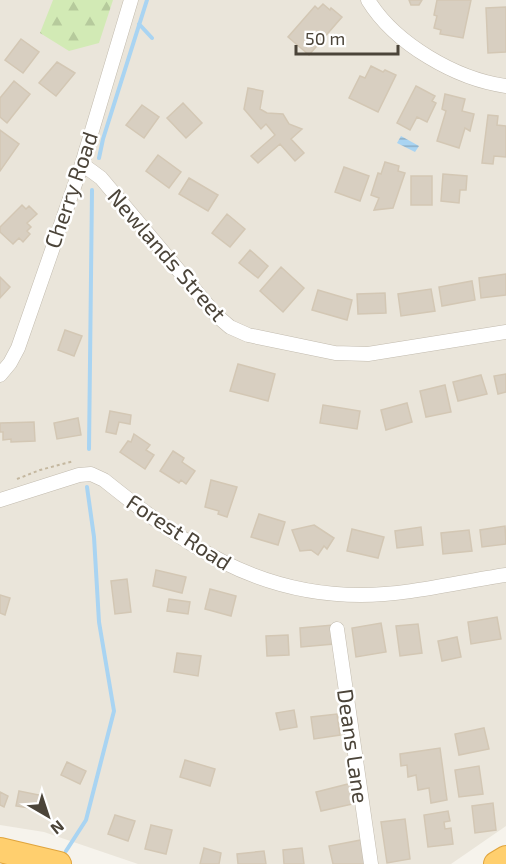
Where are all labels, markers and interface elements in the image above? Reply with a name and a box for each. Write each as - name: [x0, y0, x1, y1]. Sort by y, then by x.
- scale bar: [296, 18, 398, 56]
- text: 50 m: [305, 27, 345, 49]
- street label: Cherry Road: [38, 128, 102, 251]
- street label: Newlands Street: [103, 183, 232, 326]
- street label: Forest Road: [122, 488, 237, 575]
- street label: Deans Lane: [333, 687, 375, 805]
- north arrow: [18, 786, 78, 846]
- text: N: [47, 817, 68, 839]

